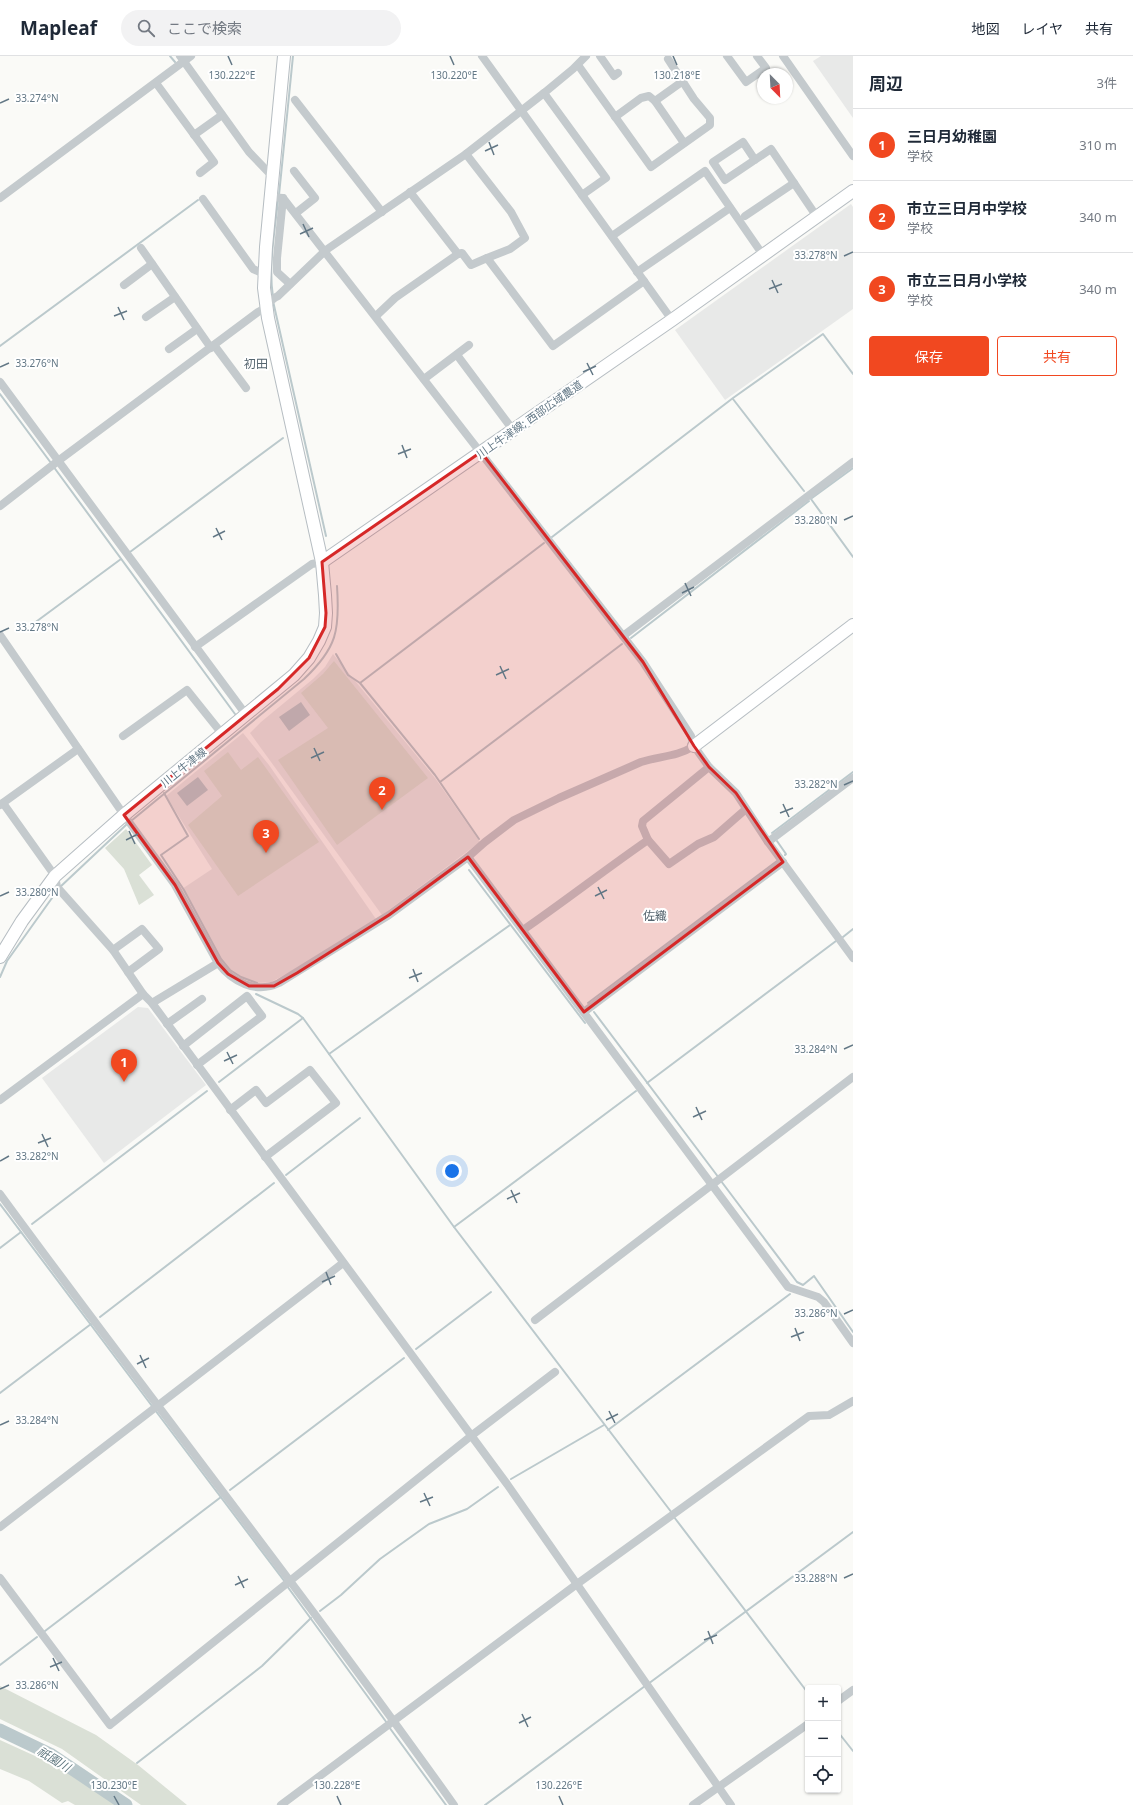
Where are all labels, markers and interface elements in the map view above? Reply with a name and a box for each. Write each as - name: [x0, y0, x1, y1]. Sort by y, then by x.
- search box: [121, 10, 401, 46]
- text: Mapleaf: [20, 15, 97, 41]
- icon: search: [135, 17, 157, 39]
- text: ここで検索: [167, 18, 242, 38]
- text: 地図: [971, 19, 999, 38]
- text: レイヤ: [1021, 19, 1063, 38]
- text: 共有: [1085, 19, 1113, 38]
- text: 130.222°E: [209, 68, 255, 82]
- text: 130.220°E: [431, 68, 477, 82]
- text: 130.218°E: [654, 68, 700, 82]
- north arrow: [757, 68, 793, 104]
- text: 周辺: [869, 72, 903, 95]
- text: 3件: [1097, 74, 1117, 92]
- text: 33.274°N: [15, 91, 59, 105]
- text: 三日月幼稚園: [907, 126, 997, 146]
- text: 1: [878, 136, 886, 154]
- text: 310 m: [1079, 136, 1117, 154]
- text: 学校: [907, 147, 933, 165]
- text: 市立三日月中学校: [907, 198, 1027, 218]
- text: 2: [878, 208, 886, 226]
- text: 340 m: [1079, 208, 1117, 226]
- text: 学校: [907, 219, 933, 237]
- text: 33.278°N: [794, 248, 838, 262]
- text: 市立三日月小学校: [907, 270, 1027, 290]
- text: 3: [878, 280, 886, 298]
- text: 340 m: [1079, 280, 1117, 298]
- text: 学校: [907, 291, 933, 309]
- button: 保存: [869, 336, 989, 376]
- button: 共有: [997, 336, 1117, 376]
- district label: 初田: [244, 355, 268, 372]
- text: 33.276°N: [15, 356, 59, 370]
- street label: 川上牛津線; 西部広域農道: [473, 376, 585, 462]
- text: 33.280°N: [794, 513, 838, 527]
- text: 33.278°N: [15, 620, 59, 634]
- street label: 川上牛津線: [157, 744, 209, 790]
- pin: 2: [369, 777, 395, 810]
- text: 33.282°N: [794, 777, 838, 791]
- pin: 3: [253, 820, 279, 853]
- text: 33.280°N: [15, 885, 59, 899]
- district label: 佐織: [643, 907, 667, 924]
- text: 33.284°N: [794, 1042, 838, 1056]
- pin: 1: [111, 1049, 137, 1082]
- text: 33.282°N: [15, 1149, 59, 1163]
- your location: [442, 1161, 462, 1181]
- text: 33.286°N: [794, 1306, 838, 1320]
- text: 33.284°N: [15, 1413, 59, 1427]
- text: 33.288°N: [794, 1571, 838, 1585]
- text: 33.286°N: [15, 1678, 59, 1692]
- map controls: [805, 1685, 841, 1793]
- button: +: [805, 1685, 841, 1721]
- button: −: [805, 1721, 841, 1757]
- water label: 祇園川: [34, 1742, 76, 1777]
- button: locate: [805, 1757, 841, 1793]
- text: 130.230°E: [91, 1778, 137, 1792]
- text: 130.228°E: [314, 1778, 360, 1792]
- text: 130.226°E: [536, 1778, 582, 1792]

